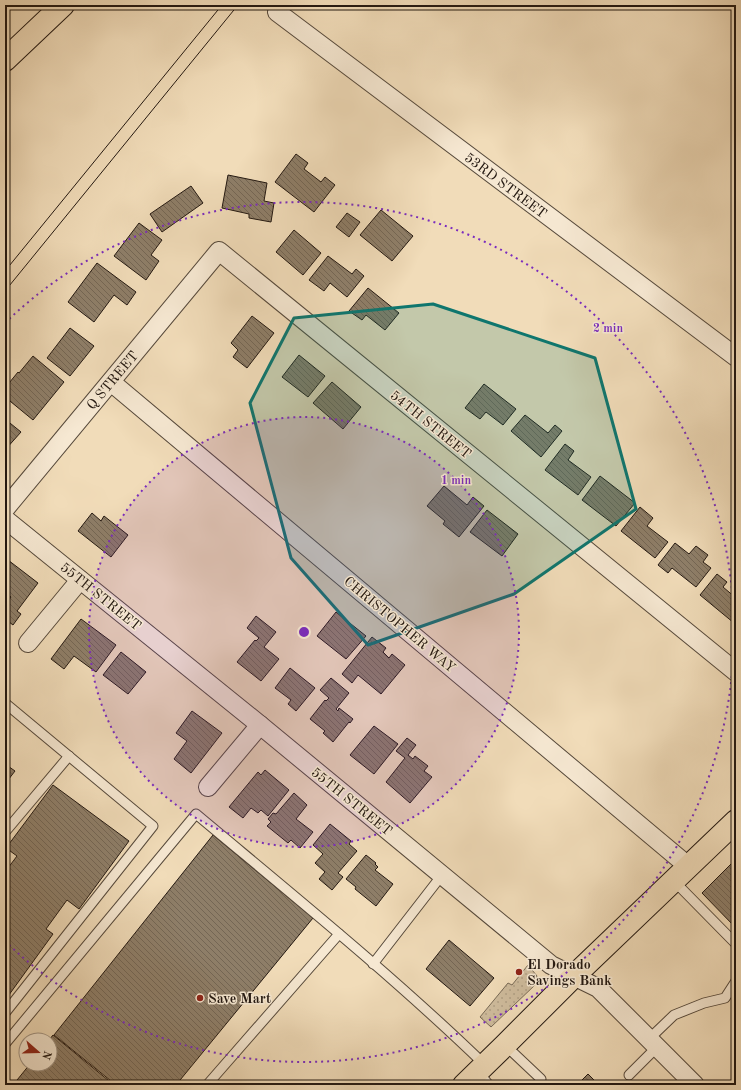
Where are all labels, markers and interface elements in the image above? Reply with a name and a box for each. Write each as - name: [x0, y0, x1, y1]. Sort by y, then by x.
- street label: 53RD STREET: [462, 150, 549, 221]
- text: 2 min: [593, 323, 623, 335]
- street label: Q STREET: [84, 349, 141, 413]
- street label: 54TH STREET: [387, 388, 473, 461]
- text: 1 min: [441, 475, 471, 487]
- street label: 55TH STREET: [57, 560, 143, 633]
- street label: CHRISTOPHER WAY: [341, 574, 458, 675]
- centre of rings: [297, 625, 311, 639]
- street label: 55TH STREET: [308, 765, 394, 838]
- place label: El Dorado Savings Bank: [527, 958, 612, 988]
- marker: El Dorado Savings Bank: [514, 967, 524, 977]
- place label: Save Mart: [208, 992, 271, 1006]
- marker: Save Mart: [195, 993, 205, 1003]
- north arrow: [18, 1032, 58, 1072]
- text: N: [39, 1049, 53, 1061]

